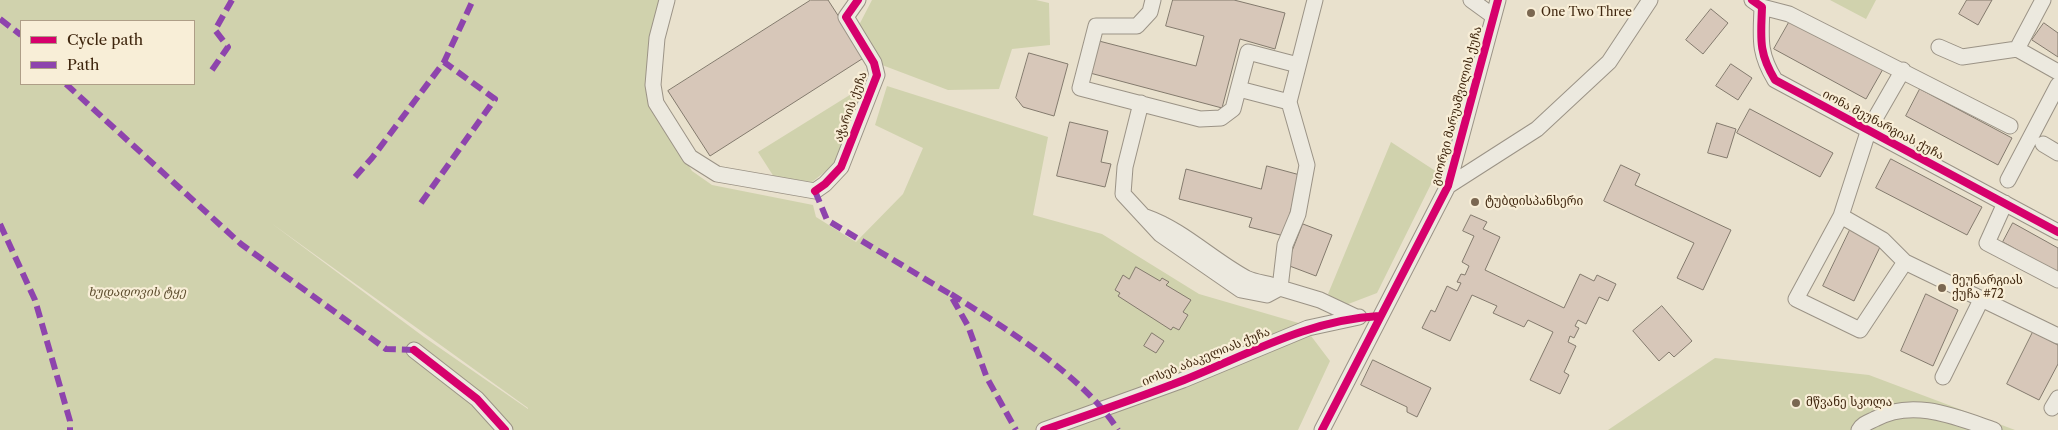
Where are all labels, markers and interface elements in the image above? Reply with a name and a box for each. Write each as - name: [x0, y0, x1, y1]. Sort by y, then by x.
- place label: One Two Three: [1541, 6, 1632, 20]
- marker: One Two Three: [1525, 7, 1537, 19]
- legend: [20, 20, 195, 85]
- street label: გიორგი მარუაშვილის ქუჩა: [1429, 25, 1485, 187]
- text: Cycle path: [67, 30, 143, 49]
- text: Path: [67, 55, 99, 74]
- street label: აჭარის ქუჩა: [832, 70, 870, 144]
- street label: იონა მეუნარგიას ქუჩა: [1820, 87, 1946, 163]
- place label: ტუბდისპანსერი: [1485, 195, 1583, 209]
- marker: ტუბდისპანსერი: [1469, 196, 1481, 208]
- place label: მეუნარგიას ქუჩა #72: [1952, 274, 2023, 302]
- marker: მეუნარგიას ქუჩა #72: [1936, 282, 1948, 294]
- park label: ხუდადოვის ტყე: [88, 286, 186, 300]
- street label: იოსებ აბაკელიას ქუჩა: [1140, 325, 1272, 389]
- place label: მწვანე სკოლა: [1806, 396, 1892, 410]
- marker: მწვანე სკოლა: [1790, 397, 1802, 409]

